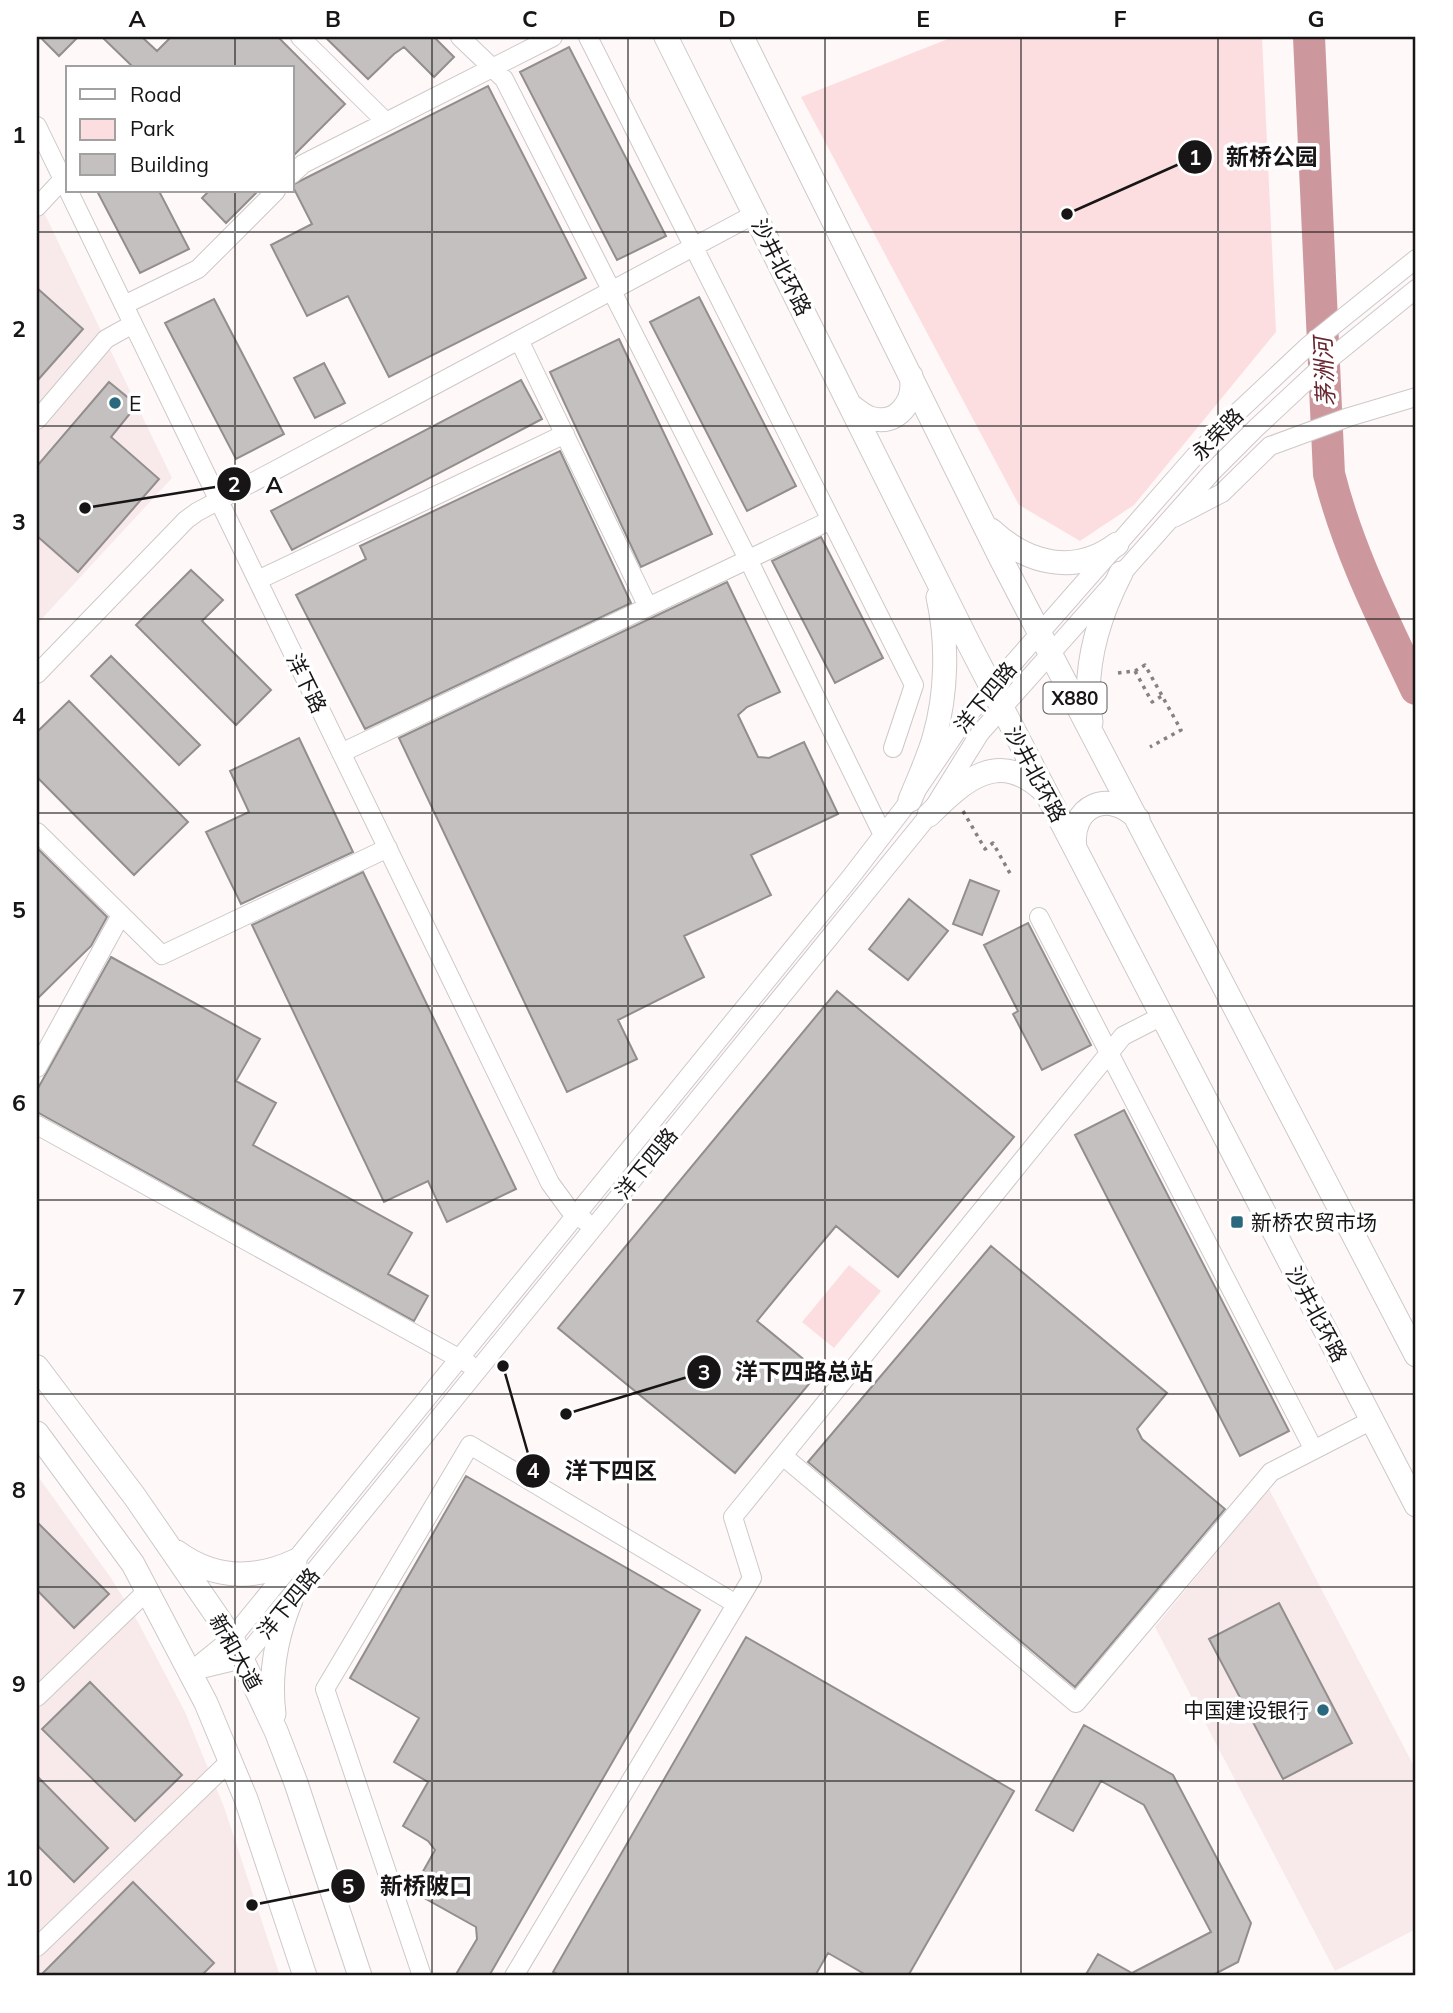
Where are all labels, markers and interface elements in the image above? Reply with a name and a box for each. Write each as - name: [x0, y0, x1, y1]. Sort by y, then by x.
- text: A: [128, 4, 146, 33]
- text: B: [325, 4, 341, 33]
- text: C: [522, 4, 538, 33]
- text: D: [718, 4, 736, 33]
- text: E: [916, 4, 930, 33]
- text: F: [1113, 4, 1127, 33]
- text: G: [1307, 4, 1325, 33]
- legend: [66, 66, 294, 192]
- text: Road: [130, 81, 181, 107]
- text: Park: [130, 115, 174, 141]
- text: 1: [12, 120, 26, 149]
- callout: 新桥公园: [1177, 135, 1332, 179]
- text: 新桥公园: [1226, 142, 1318, 171]
- text: 1: [1189, 144, 1201, 170]
- text: Building: [130, 151, 209, 177]
- street label: 沙井北环路: [747, 214, 817, 320]
- text: 2: [12, 314, 26, 343]
- water label: 茅洲河: [1308, 333, 1340, 407]
- place label: E: [129, 390, 141, 416]
- marker: E: [107, 395, 123, 411]
- street label: 永荣路: [1186, 402, 1248, 466]
- callout: A: [217, 462, 297, 506]
- text: A: [265, 470, 283, 499]
- text: 2: [228, 471, 240, 497]
- text: 3: [12, 507, 26, 536]
- street label: 洋下路: [282, 649, 332, 717]
- street label: 洋下四路: [948, 656, 1022, 738]
- road number: X880: [1044, 682, 1106, 713]
- text: 4: [12, 701, 26, 730]
- street label: 沙井北环路: [1000, 722, 1072, 826]
- text: 5: [12, 895, 26, 924]
- text: 6: [12, 1088, 26, 1117]
- street label: 洋下四路: [609, 1122, 683, 1204]
- place label: 新桥农贸市场: [1251, 1209, 1377, 1235]
- marker: 新桥农贸市场: [1229, 1214, 1245, 1230]
- street label: 沙井北环路: [1281, 1262, 1353, 1366]
- text: 7: [12, 1282, 26, 1311]
- callout: 洋下四路总站: [686, 1350, 887, 1394]
- text: 洋下四路总站: [735, 1357, 873, 1386]
- text: 3: [698, 1359, 710, 1385]
- callout: 洋下四区: [516, 1449, 671, 1493]
- text: 洋下四区: [565, 1456, 657, 1485]
- text: 4: [527, 1457, 540, 1483]
- text: 8: [12, 1475, 26, 1504]
- street label: 洋下四路: [251, 1562, 325, 1644]
- street label: 新和大道: [204, 1609, 268, 1695]
- text: 9: [12, 1669, 26, 1698]
- place label: 中国建设银行: [1183, 1697, 1309, 1723]
- marker: 中国建设银行: [1315, 1702, 1331, 1718]
- text: 10: [5, 1863, 33, 1892]
- callout: 新桥陂口: [331, 1864, 486, 1908]
- text: 新桥陂口: [380, 1871, 472, 1900]
- text: 5: [342, 1873, 354, 1899]

